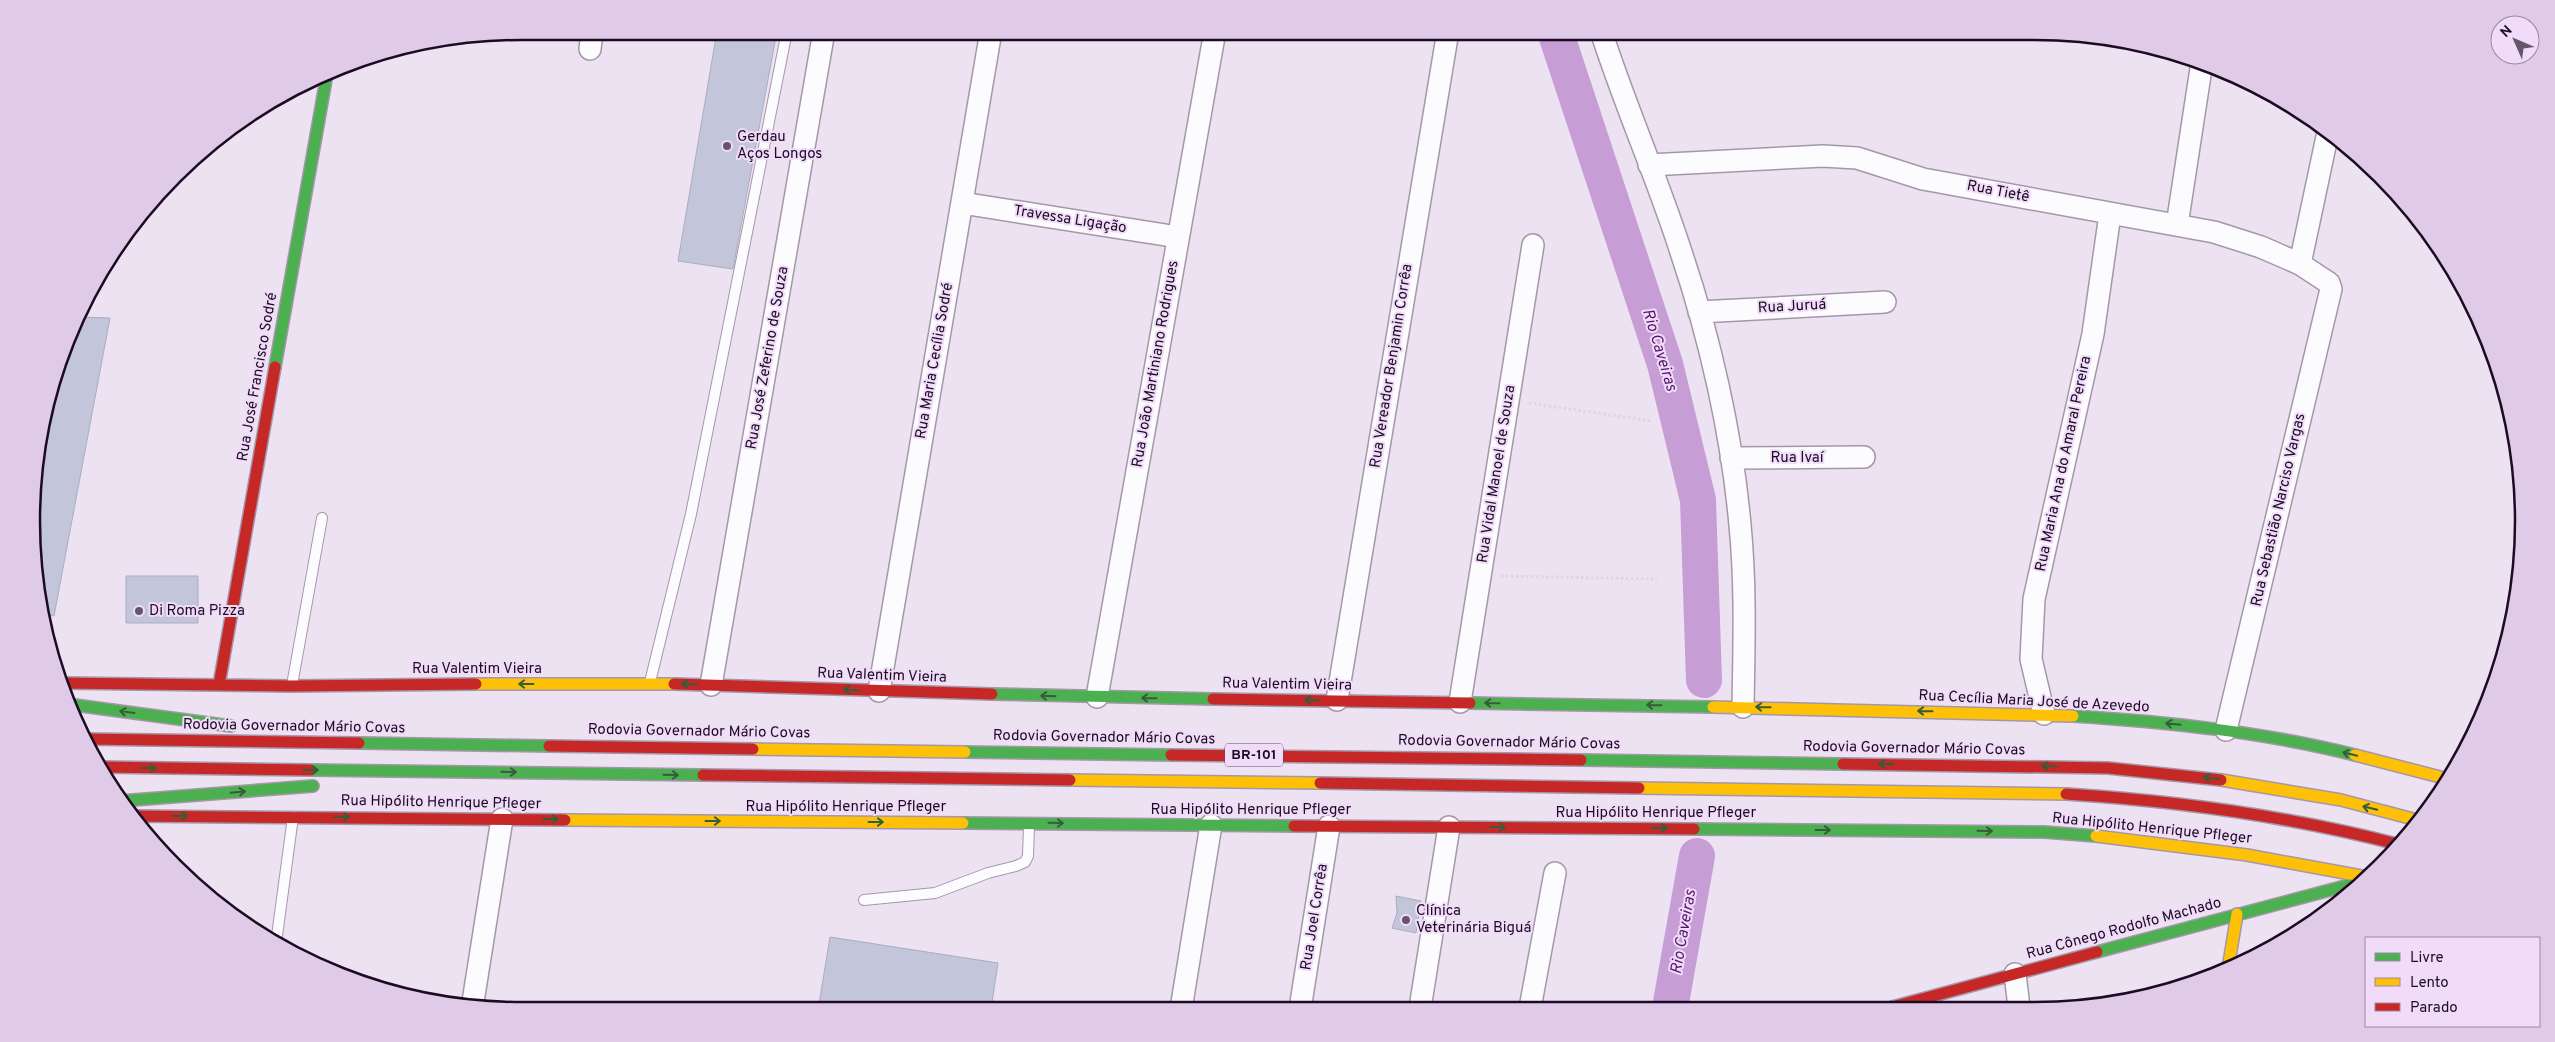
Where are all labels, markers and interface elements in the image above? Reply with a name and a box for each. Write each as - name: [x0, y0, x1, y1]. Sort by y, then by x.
- north arrow: [2490, 15, 2540, 65]
- text: N: [2497, 22, 2516, 41]
- place label: Gerdau Aços Longos: [737, 128, 822, 164]
- marker: Gerdau Aços Longos: [721, 140, 733, 152]
- street label: Rua Tietê: [1965, 177, 2031, 207]
- street label: Travessa Ligação: [1012, 202, 1128, 238]
- street label: Rua João Martiniano Rodrigues: [1128, 259, 1184, 469]
- street label: Rua Vereador Benjamin Corrêa: [1366, 263, 1418, 469]
- street label: Rua José Zeferino de Souza: [743, 265, 793, 451]
- street label: Rua Maria Cecília Sodré: [912, 281, 958, 441]
- street label: Rua José Francisco Sodré: [234, 291, 282, 463]
- street label: Rua Juruá: [1757, 296, 1827, 318]
- water label: Rio Caveiras: [1637, 306, 1681, 394]
- street label: Rua Maria Ana do Amaral Pereira: [2032, 354, 2096, 574]
- street label: Rua Vidal Manoel de Souza: [1474, 384, 1520, 564]
- street label: Rua Sebastião Narciso Vargas: [2247, 411, 2311, 609]
- street label: Rua Ivaí: [1770, 449, 1825, 468]
- place label: Di Roma Pizza: [149, 602, 245, 621]
- marker: Di Roma Pizza: [133, 605, 145, 617]
- street label: Rua Valentim Vieira: [412, 660, 542, 679]
- street label: Rua Valentim Vieira: [817, 664, 947, 688]
- street label: Rua Valentim Vieira: [1222, 674, 1352, 696]
- one-way arrow: [518, 679, 534, 689]
- one-way arrow: [681, 679, 697, 689]
- one-way arrow: [843, 685, 860, 695]
- street label: Rua Cecília Maria José de Azevedo: [1918, 686, 2150, 718]
- one-way arrow: [1041, 691, 1057, 701]
- one-way arrow: [1141, 693, 1158, 703]
- one-way arrow: [1304, 695, 1320, 705]
- one-way arrow: [1484, 698, 1500, 707]
- one-way arrow: [1646, 701, 1662, 710]
- one-way arrow: [1755, 702, 1772, 712]
- one-way arrow: [1918, 706, 1934, 716]
- one-way arrow: [120, 707, 136, 717]
- street label: Rodovia Governador Mário Covas: [183, 716, 405, 738]
- one-way arrow: [2165, 719, 2181, 729]
- street label: Rodovia Governador Mário Covas: [588, 721, 810, 743]
- street label: Rodovia Governador Mário Covas: [993, 727, 1215, 749]
- street label: Rodovia Governador Mário Covas: [1398, 732, 1620, 754]
- street label: Rodovia Governador Mário Covas: [1803, 738, 2025, 760]
- road number: BR-101: [1225, 744, 1283, 766]
- one-way arrow: [2343, 749, 2359, 758]
- one-way arrow: [1878, 759, 1894, 768]
- one-way arrow: [2041, 761, 2057, 771]
- one-way arrow: [140, 763, 156, 773]
- one-way arrow: [302, 765, 319, 775]
- one-way arrow: [500, 768, 516, 777]
- one-way arrow: [663, 770, 679, 779]
- one-way arrow: [2203, 773, 2219, 783]
- one-way arrow: [230, 787, 246, 796]
- street label: Rua Hipólito Henrique Pfleger: [340, 792, 542, 814]
- street label: Rua Hipólito Henrique Pfleger: [746, 798, 947, 817]
- street label: Rua Hipólito Henrique Pfleger: [1151, 801, 1352, 820]
- one-way arrow: [2363, 803, 2379, 812]
- street label: Rua Hipólito Henrique Pfleger: [1556, 804, 1757, 823]
- street label: Rua Hipólito Henrique Pfleger: [2051, 809, 2253, 849]
- one-way arrow: [172, 811, 188, 821]
- one-way arrow: [334, 813, 350, 822]
- one-way arrow: [542, 814, 558, 824]
- one-way arrow: [704, 816, 721, 826]
- one-way arrow: [867, 817, 883, 827]
- one-way arrow: [1047, 818, 1063, 828]
- one-way arrow: [1489, 822, 1505, 832]
- one-way arrow: [1652, 823, 1668, 833]
- one-way arrow: [1814, 825, 1830, 835]
- one-way arrow: [1976, 826, 1993, 836]
- street label: Rua Joel Corrêa: [1297, 862, 1333, 972]
- water label: Rio Caveiras: [1667, 888, 1701, 976]
- street label: Rua Cônego Rodolfo Machado: [2024, 894, 2224, 964]
- place label: Clínica Veterinária Biguá: [1416, 902, 1531, 938]
- marker: Clínica Veterinária Biguá: [1400, 914, 1412, 926]
- legend: [2365, 937, 2540, 1027]
- text: Livre: [2410, 949, 2444, 968]
- text: Lento: [2410, 974, 2449, 993]
- text: Parado: [2410, 999, 2458, 1018]

